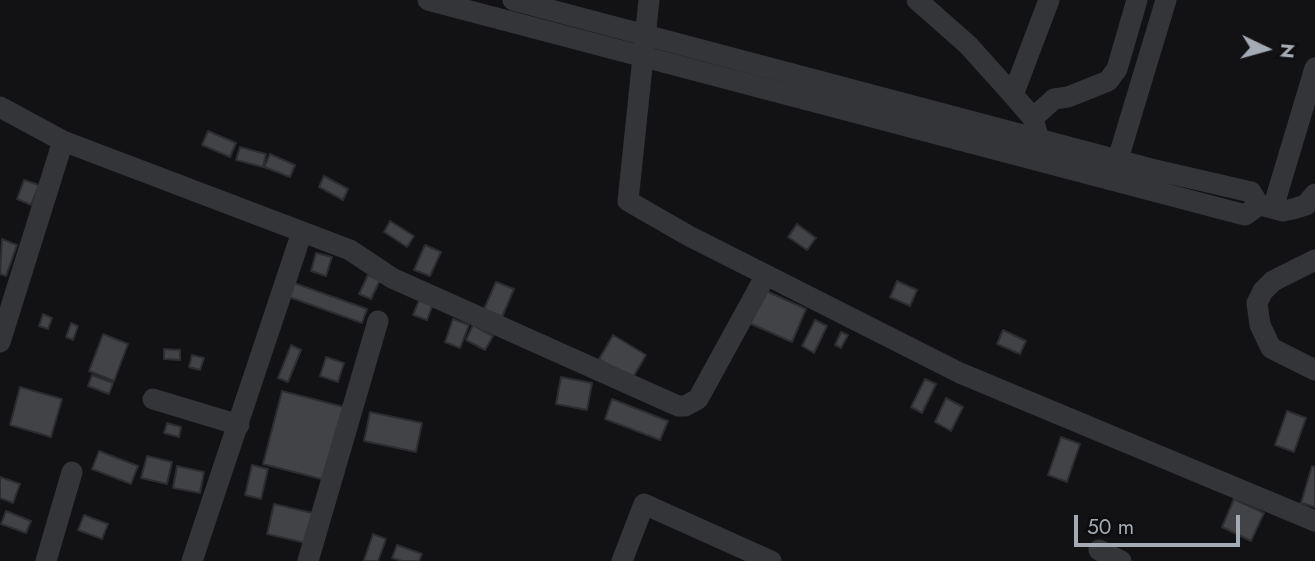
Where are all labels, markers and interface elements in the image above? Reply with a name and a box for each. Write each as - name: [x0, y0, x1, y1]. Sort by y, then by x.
- north arrow: [1231, 14, 1301, 84]
- text: N: [1273, 42, 1302, 60]
- scale bar: [1077, 502, 1243, 546]
- text: 50 m: [1087, 512, 1134, 542]

